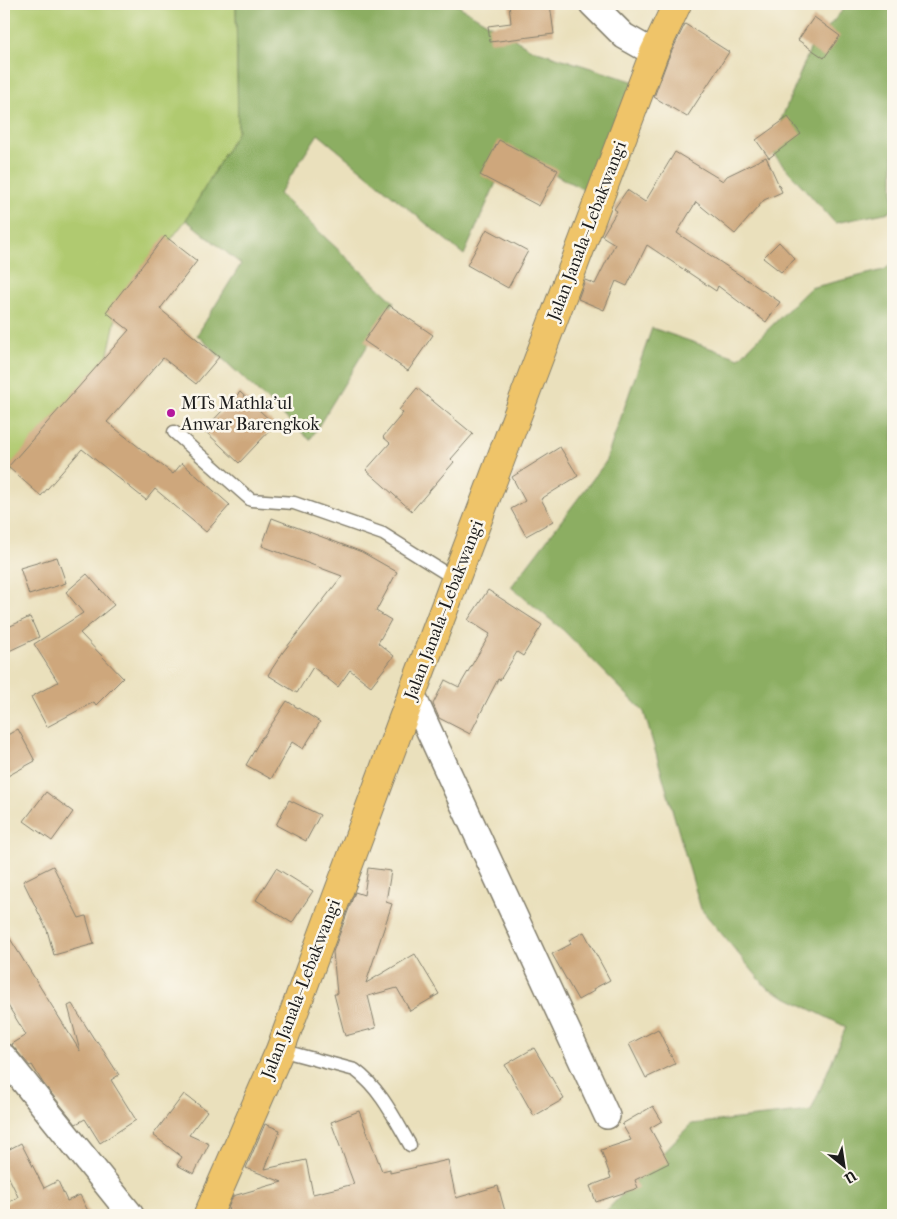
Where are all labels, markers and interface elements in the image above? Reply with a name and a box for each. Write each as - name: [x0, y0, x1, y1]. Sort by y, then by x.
- street label: Jalan Janala–Lebakwangi: [542, 138, 631, 326]
- place label: MTs Mathla'ul Anwar Barengkok: [180, 393, 320, 435]
- marker: MTs Mathla'ul Anwar Barengkok: [165, 407, 177, 419]
- street label: Jalan Janala–Lebakwangi: [399, 517, 488, 705]
- street label: Jalan Janala–Lebakwangi: [256, 896, 345, 1084]
- north arrow: [820, 1142, 870, 1192]
- text: U: [841, 1166, 860, 1187]

